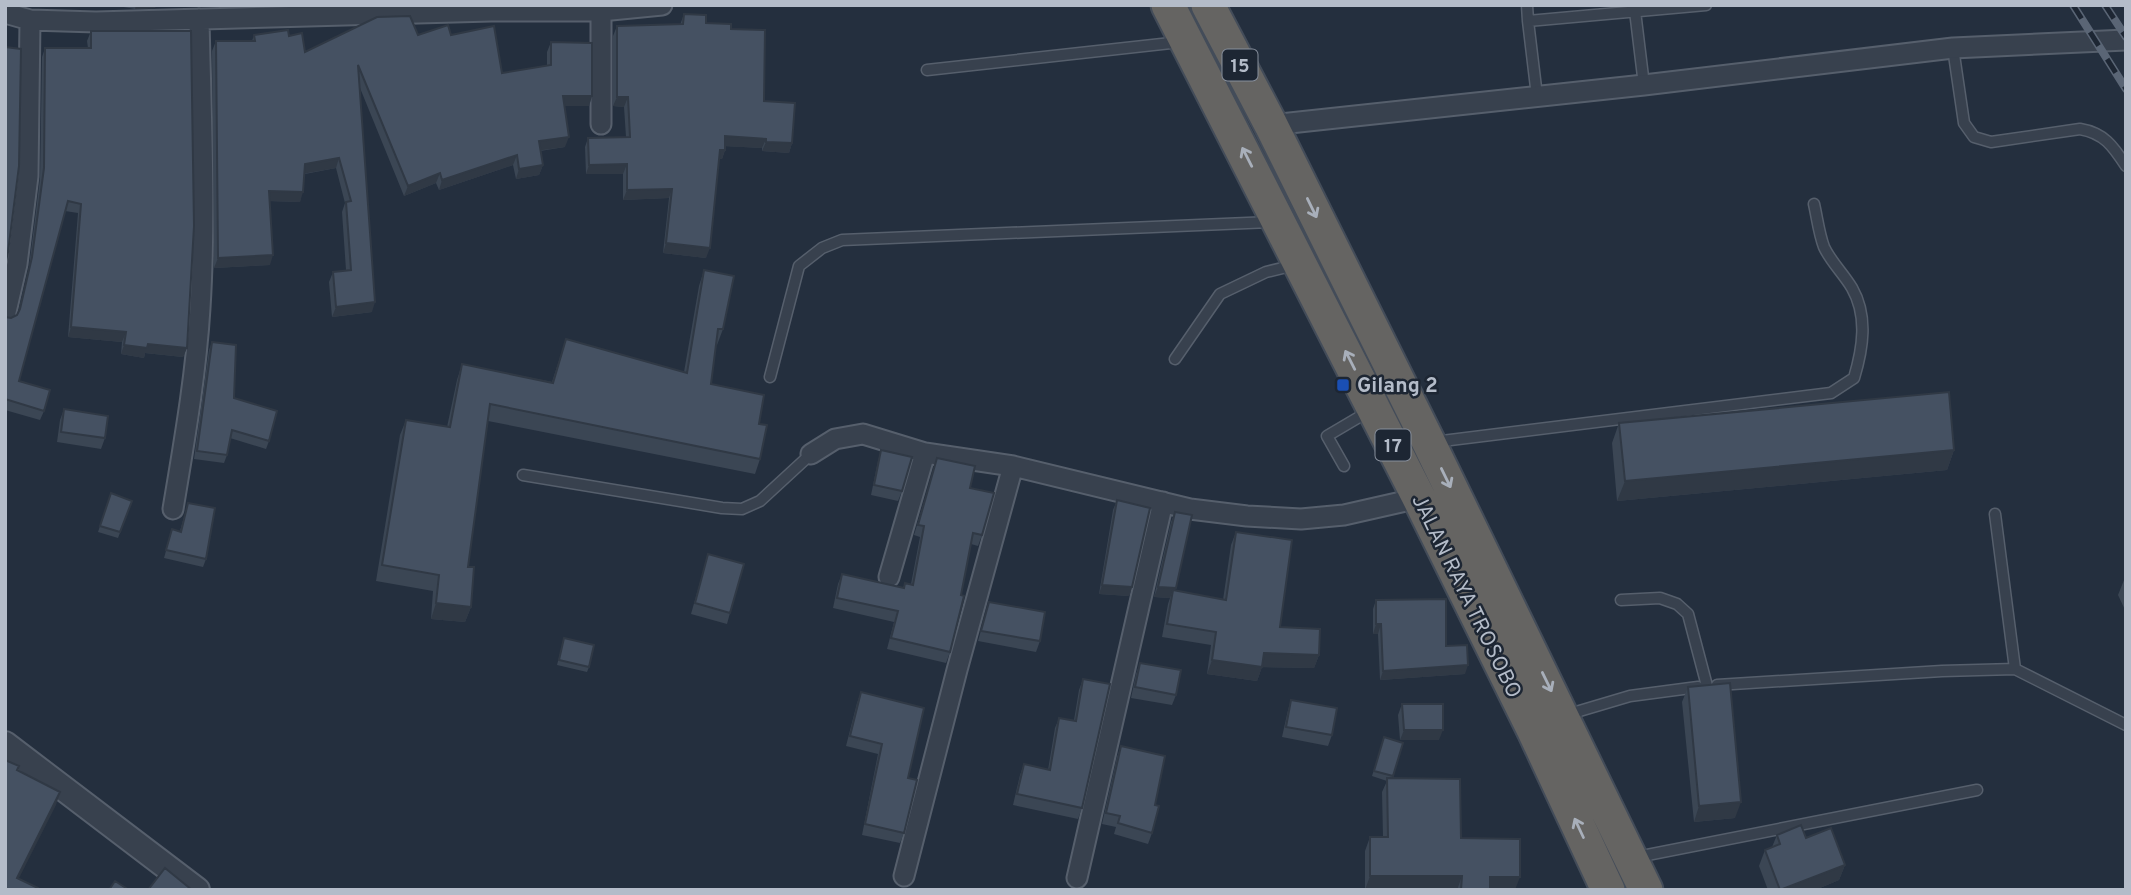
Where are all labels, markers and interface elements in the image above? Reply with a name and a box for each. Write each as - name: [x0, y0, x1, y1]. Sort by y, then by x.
- road number: 15: [1222, 50, 1258, 80]
- one-way arrow: [1240, 147, 1253, 168]
- one-way arrow: [1306, 197, 1320, 218]
- one-way arrow: [1342, 350, 1356, 371]
- place label: Gilang 2: [1357, 373, 1438, 400]
- marker: Gilang 2: [1335, 377, 1351, 393]
- road number: 17: [1376, 430, 1410, 460]
- one-way arrow: [1440, 467, 1454, 488]
- street label: JALAN RAYA TROSOBO: [1405, 490, 1527, 703]
- one-way arrow: [1540, 671, 1554, 692]
- one-way arrow: [1572, 818, 1586, 839]

